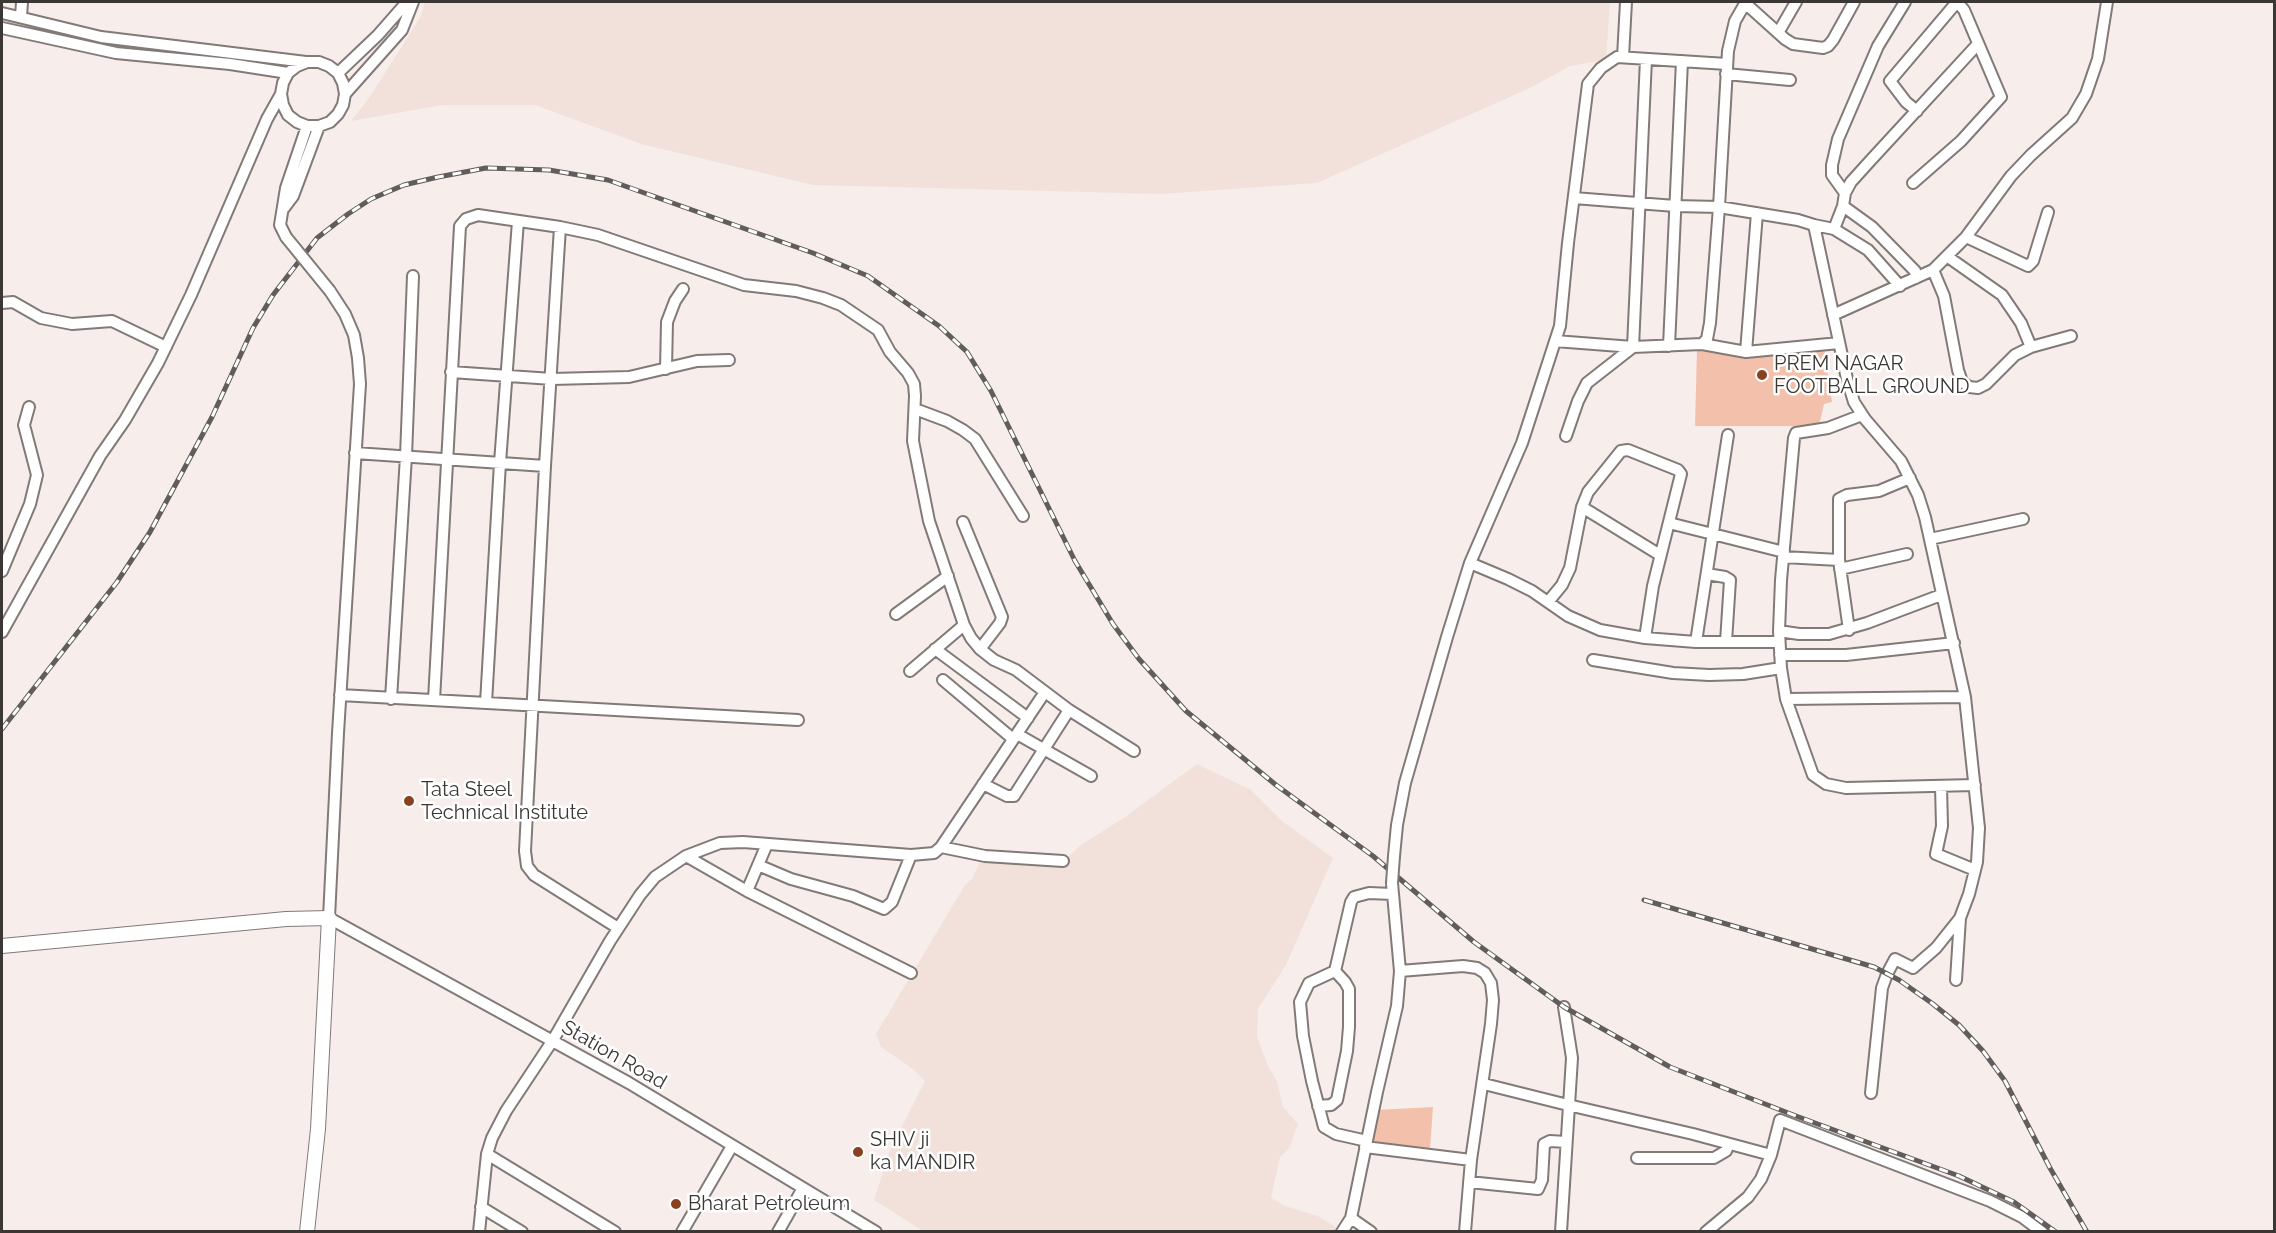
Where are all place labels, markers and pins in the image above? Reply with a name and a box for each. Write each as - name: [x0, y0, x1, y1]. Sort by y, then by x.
- place label: PREM NAGAR FOOTBALL GROUND: [1774, 352, 1969, 399]
- marker: PREM NAGAR FOOTBALL GROUND: [1755, 368, 1769, 382]
- place label: Tata Steel Technical Institute: [421, 778, 588, 825]
- marker: Tata Steel Technical Institute: [402, 794, 416, 808]
- place label: SHIV ji ka MANDIR: [870, 1128, 975, 1175]
- marker: SHIV ji ka MANDIR: [851, 1145, 865, 1159]
- place label: Bharat Petroleum: [688, 1192, 850, 1216]
- marker: Bharat Petroleum: [669, 1197, 683, 1211]

